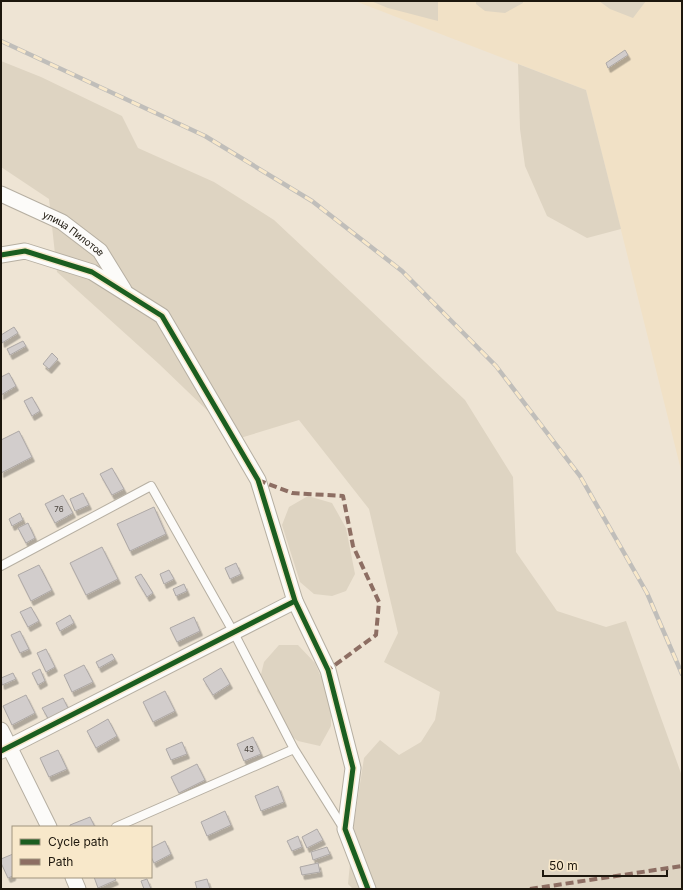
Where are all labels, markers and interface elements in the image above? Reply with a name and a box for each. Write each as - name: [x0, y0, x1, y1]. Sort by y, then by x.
- street label: улица Пилотов: [41, 208, 108, 258]
- house number: 76: [54, 504, 64, 514]
- house number: 43: [244, 744, 254, 754]
- legend: [12, 826, 152, 878]
- text: Cycle path: [48, 834, 109, 849]
- scale bar: [543, 852, 667, 878]
- text: Path: [48, 854, 73, 869]
- text: 50 m: [549, 858, 578, 873]

